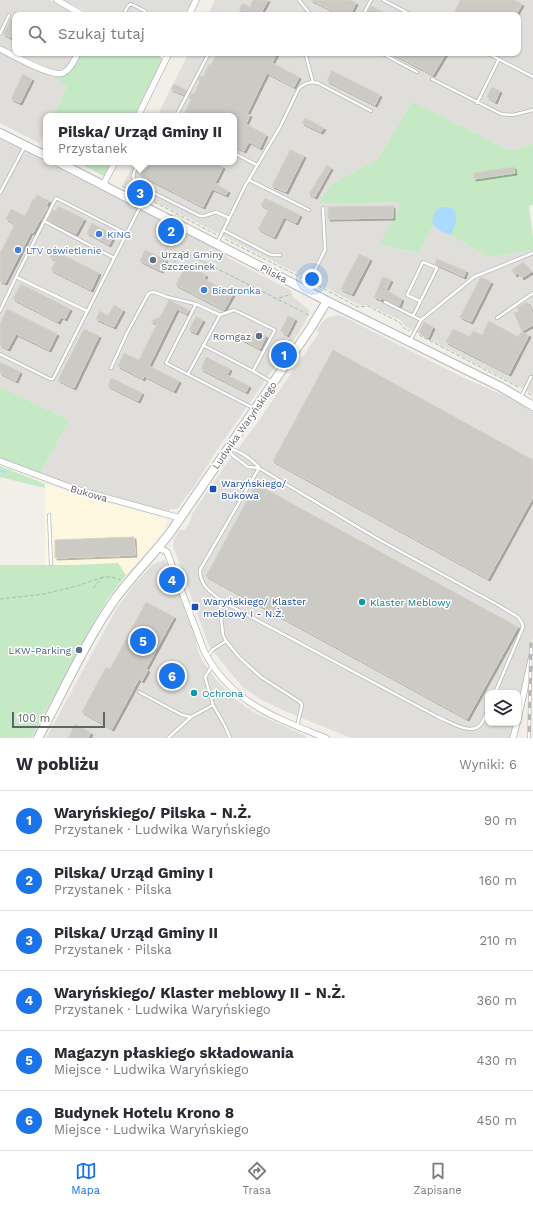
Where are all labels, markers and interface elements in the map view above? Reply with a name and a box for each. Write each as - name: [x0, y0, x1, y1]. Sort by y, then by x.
- search box: [12, 12, 521, 56]
- icon: search: [26, 23, 48, 45]
- text: Szukaj tutaj: [58, 25, 145, 43]
- popup: [43, 113, 237, 165]
- text: Pilska/ Urząd Gminy II: [58, 123, 222, 141]
- text: Przystanek: [58, 141, 127, 156]
- pin: 3: [127, 178, 153, 208]
- pin: 2: [158, 216, 184, 246]
- marker: KING: [94, 229, 104, 239]
- place label: KING: [107, 229, 131, 240]
- marker: LTV oświetlenie: [13, 245, 23, 255]
- place label: LTV oświetlenie: [26, 245, 102, 256]
- place label: Urząd Gminy Szczecinek: [161, 249, 224, 272]
- marker: Urząd Gminy Szczecinek: [148, 255, 158, 265]
- street label: Pilska: [259, 262, 289, 285]
- your location: [302, 269, 322, 289]
- marker: Biedronka: [199, 285, 209, 295]
- place label: Biedronka: [212, 285, 261, 296]
- place label: Romgaz: [213, 331, 251, 342]
- marker: Romgaz: [254, 331, 264, 341]
- pin: 1: [271, 340, 297, 370]
- street label: Ludwika Waryńskiego: [210, 379, 279, 471]
- place label: Waryńskiego/ Bukowa: [221, 478, 287, 501]
- street label: Bukowa: [69, 483, 109, 504]
- marker: Waryńskiego/ Bukowa: [208, 484, 218, 494]
- pin: 4: [159, 565, 185, 595]
- place label: Waryńskiego/ Klaster meblowy I - N.Ż.: [203, 596, 306, 619]
- marker: Klaster Meblowy: [357, 597, 367, 607]
- place label: Klaster Meblowy: [370, 597, 452, 608]
- marker: Waryńskiego/ Klaster meblowy I - N.Ż.: [190, 602, 200, 612]
- pin: 5: [130, 626, 156, 656]
- place label: LKW-Parking: [8, 645, 72, 656]
- marker: LKW-Parking: [74, 645, 84, 655]
- pin: 6: [159, 661, 185, 691]
- marker: Ochrona: [189, 688, 199, 698]
- place label: Ochrona: [202, 688, 243, 699]
- map controls: [485, 690, 521, 726]
- button: layers: [485, 690, 521, 726]
- scale bar: [12, 710, 105, 729]
- text: 100 m: [18, 712, 50, 725]
- text: W pobliżu: [16, 754, 99, 774]
- text: Wyniki: 6: [459, 757, 517, 772]
- text: Waryńskiego/ Pilska - N.Ż.: [54, 804, 251, 822]
- text: 1: [26, 813, 32, 828]
- text: 90 m: [484, 813, 517, 828]
- text: Przystanek · Ludwika Waryńskiego: [54, 822, 271, 837]
- text: Pilska/ Urząd Gminy I: [54, 864, 213, 882]
- text: 2: [25, 873, 33, 888]
- text: 160 m: [479, 873, 517, 888]
- text: Przystanek · Pilska: [54, 882, 172, 897]
- text: Pilska/ Urząd Gminy II: [54, 924, 218, 942]
- text: 3: [25, 933, 33, 948]
- text: 210 m: [479, 933, 517, 948]
- text: Przystanek · Pilska: [54, 942, 172, 957]
- text: Waryńskiego/ Klaster meblowy II - N.Ż.: [54, 984, 345, 1002]
- text: 4: [25, 993, 33, 1008]
- text: 360 m: [477, 993, 517, 1008]
- text: Przystanek · Ludwika Waryńskiego: [54, 1002, 271, 1017]
- text: Magazyn płaskiego składowania: [54, 1044, 294, 1062]
- text: 5: [25, 1053, 33, 1068]
- text: 430 m: [477, 1053, 517, 1068]
- text: Miejsce · Ludwika Waryńskiego: [54, 1062, 249, 1077]
- text: Budynek Hotelu Krono 8: [54, 1104, 234, 1122]
- text: 6: [25, 1113, 33, 1128]
- text: 450 m: [477, 1113, 517, 1128]
- text: Miejsce · Ludwika Waryńskiego: [54, 1122, 249, 1137]
- tab: Mapa: [71, 1160, 100, 1197]
- tab: Trasa: [243, 1160, 271, 1197]
- tab: Zapisane: [414, 1160, 462, 1197]

